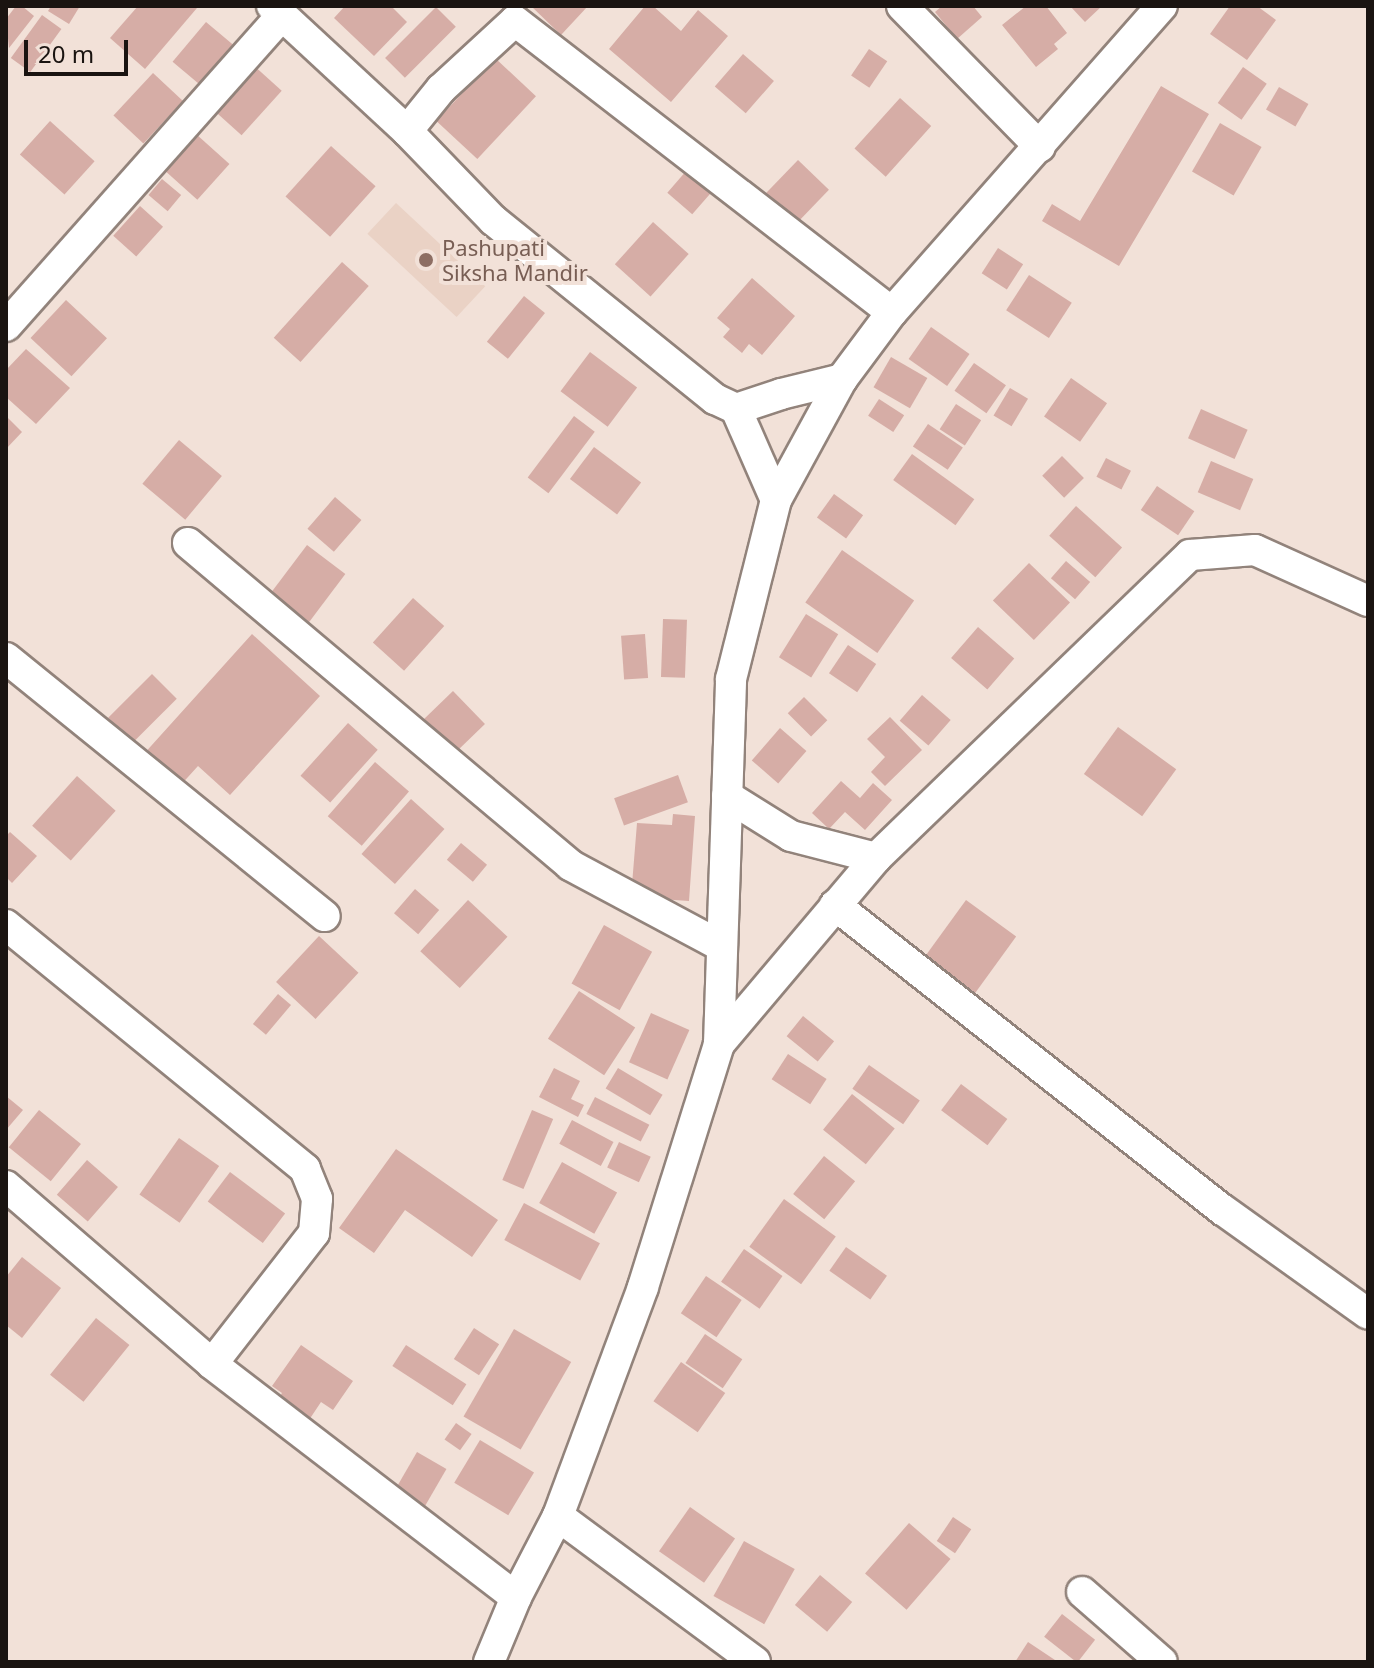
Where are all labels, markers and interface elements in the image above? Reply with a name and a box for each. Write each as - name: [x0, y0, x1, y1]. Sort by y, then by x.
- scale bar: [28, 24, 132, 74]
- text: 20 m: [38, 37, 94, 70]
- place label: Pashupati Siksha Mandir: [442, 234, 588, 286]
- marker: Pashupati Siksha Mandir: [417, 251, 435, 269]

